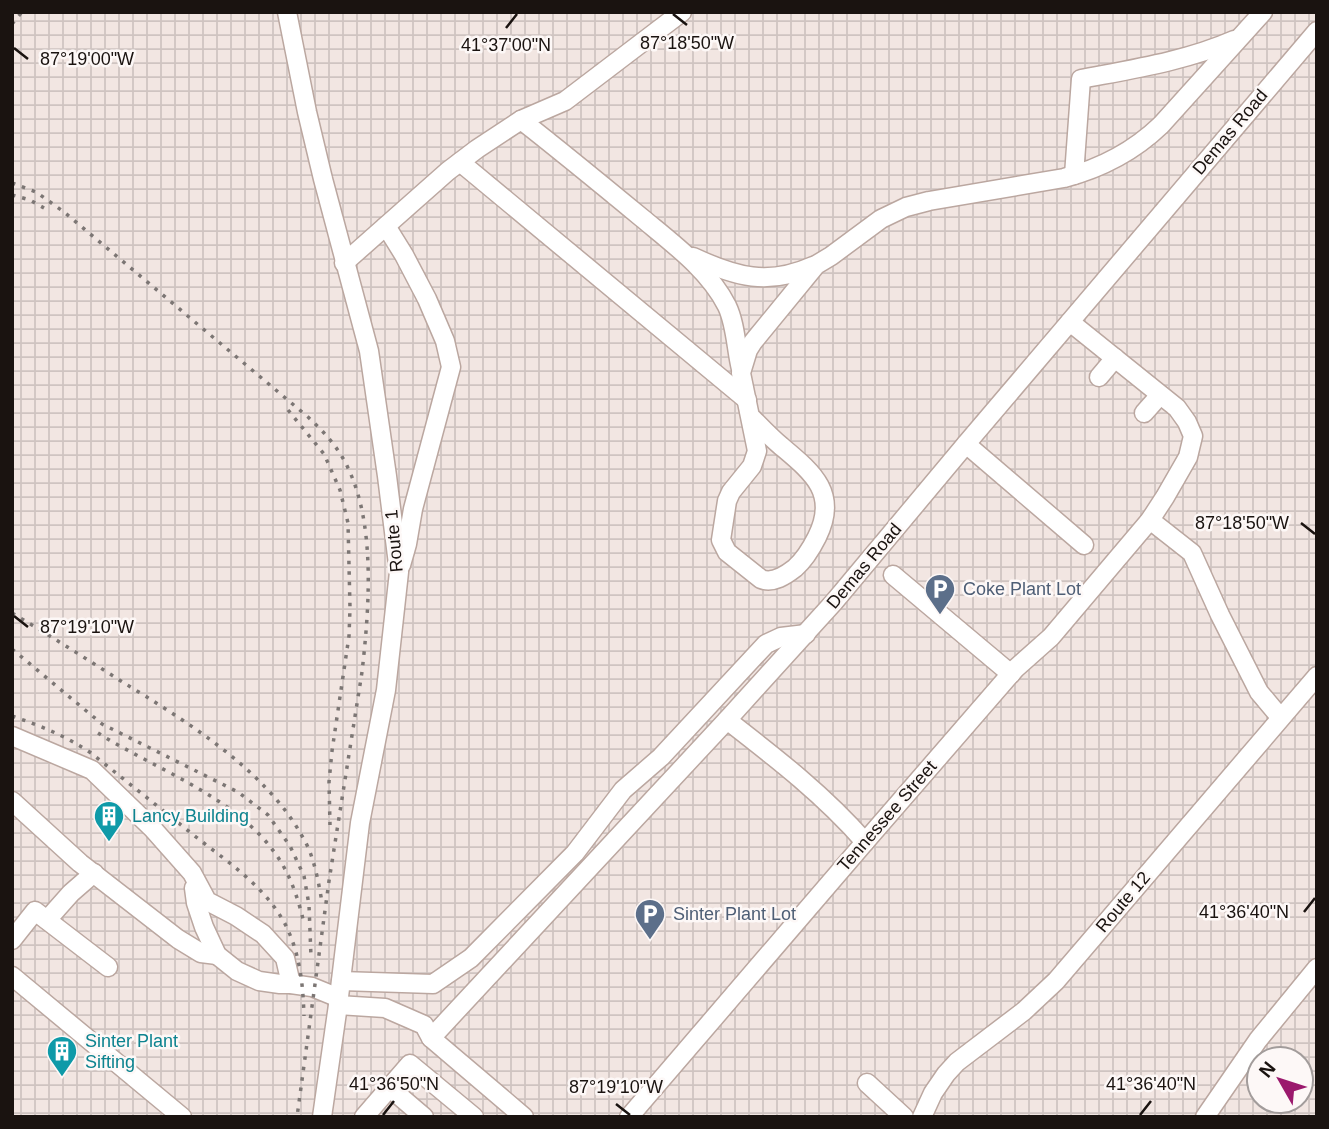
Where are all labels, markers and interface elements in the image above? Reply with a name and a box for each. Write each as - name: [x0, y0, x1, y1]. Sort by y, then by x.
- text: 87°18'50"W: [640, 33, 734, 53]
- text: 41°37'00"N: [461, 35, 551, 55]
- text: 87°19'00"W: [40, 49, 134, 69]
- street label: Demas Road: [1189, 85, 1271, 179]
- street label: Route 1: [381, 509, 407, 573]
- text: 87°18'50"W: [1195, 513, 1289, 533]
- street label: Demas Road: [823, 519, 905, 613]
- parking icon: Coke Plant Lot: [923, 572, 957, 616]
- place label: Coke Plant Lot: [963, 579, 1081, 599]
- text: 87°19'10"W: [40, 617, 134, 637]
- street label: Tennessee Street: [833, 757, 941, 875]
- building icon: Lancy Building: [92, 799, 126, 843]
- place label: Lancy Building: [132, 806, 249, 826]
- street label: Route 12: [1092, 868, 1154, 936]
- parking icon: Sinter Plant Lot: [633, 897, 667, 941]
- text: 41°36'40"N: [1199, 902, 1289, 922]
- place label: Sinter Plant Lot: [673, 904, 796, 924]
- place label: Sinter Plant Sifting: [85, 1031, 178, 1072]
- building icon: Sinter Plant Sifting: [45, 1034, 79, 1078]
- north arrow: [1245, 1045, 1315, 1115]
- text: N: [1255, 1058, 1280, 1082]
- text: 41°36'50"N: [349, 1074, 439, 1094]
- text: 41°36'40"N: [1106, 1074, 1196, 1094]
- text: 87°19'10"W: [569, 1077, 663, 1097]

